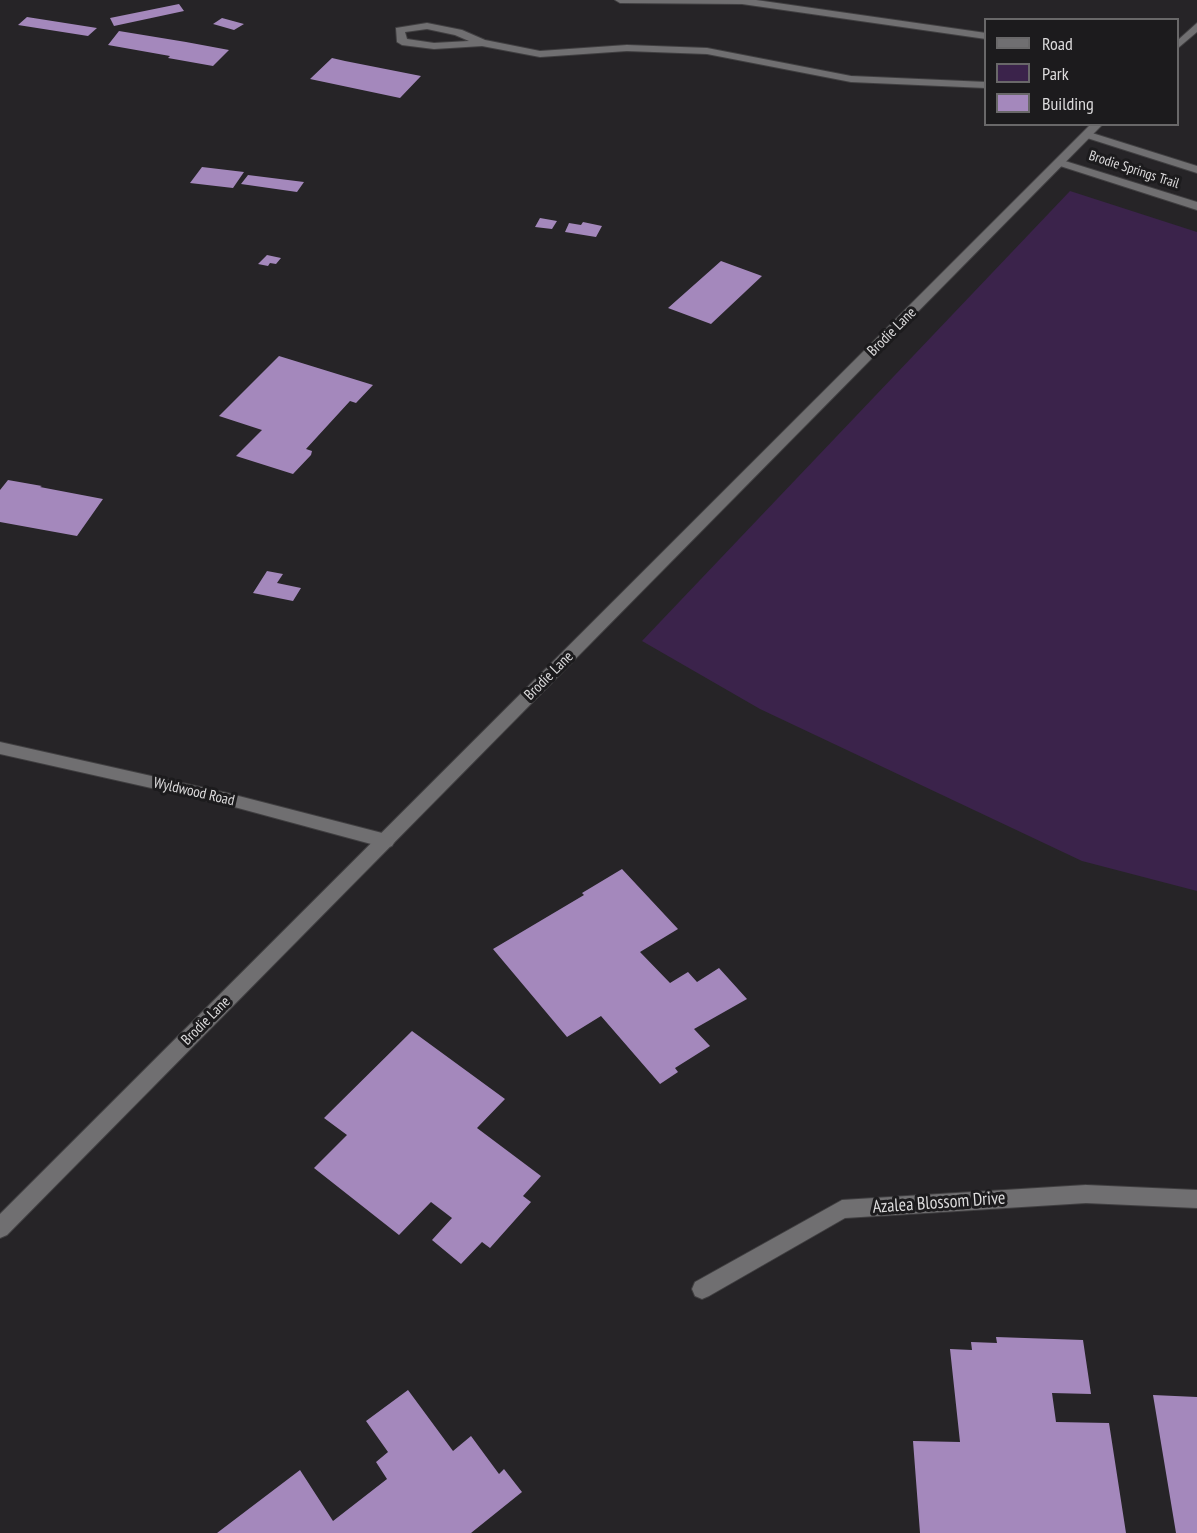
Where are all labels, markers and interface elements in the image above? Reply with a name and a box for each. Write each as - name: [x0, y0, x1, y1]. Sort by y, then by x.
- legend: [984, 18, 1179, 126]
- text: Road: [1042, 32, 1073, 55]
- text: Park: [1042, 62, 1069, 85]
- text: Building: [1042, 92, 1094, 115]
- street label: Brodie Springs Trail: [1087, 147, 1181, 193]
- street label: Brodie Lane: [864, 304, 920, 360]
- street label: Brodie Lane: [521, 648, 577, 704]
- street label: Wyldwood Road: [152, 774, 236, 810]
- street label: Brodie Lane: [178, 993, 234, 1049]
- street label: Azalea Blossom Drive: [872, 1188, 1006, 1218]

